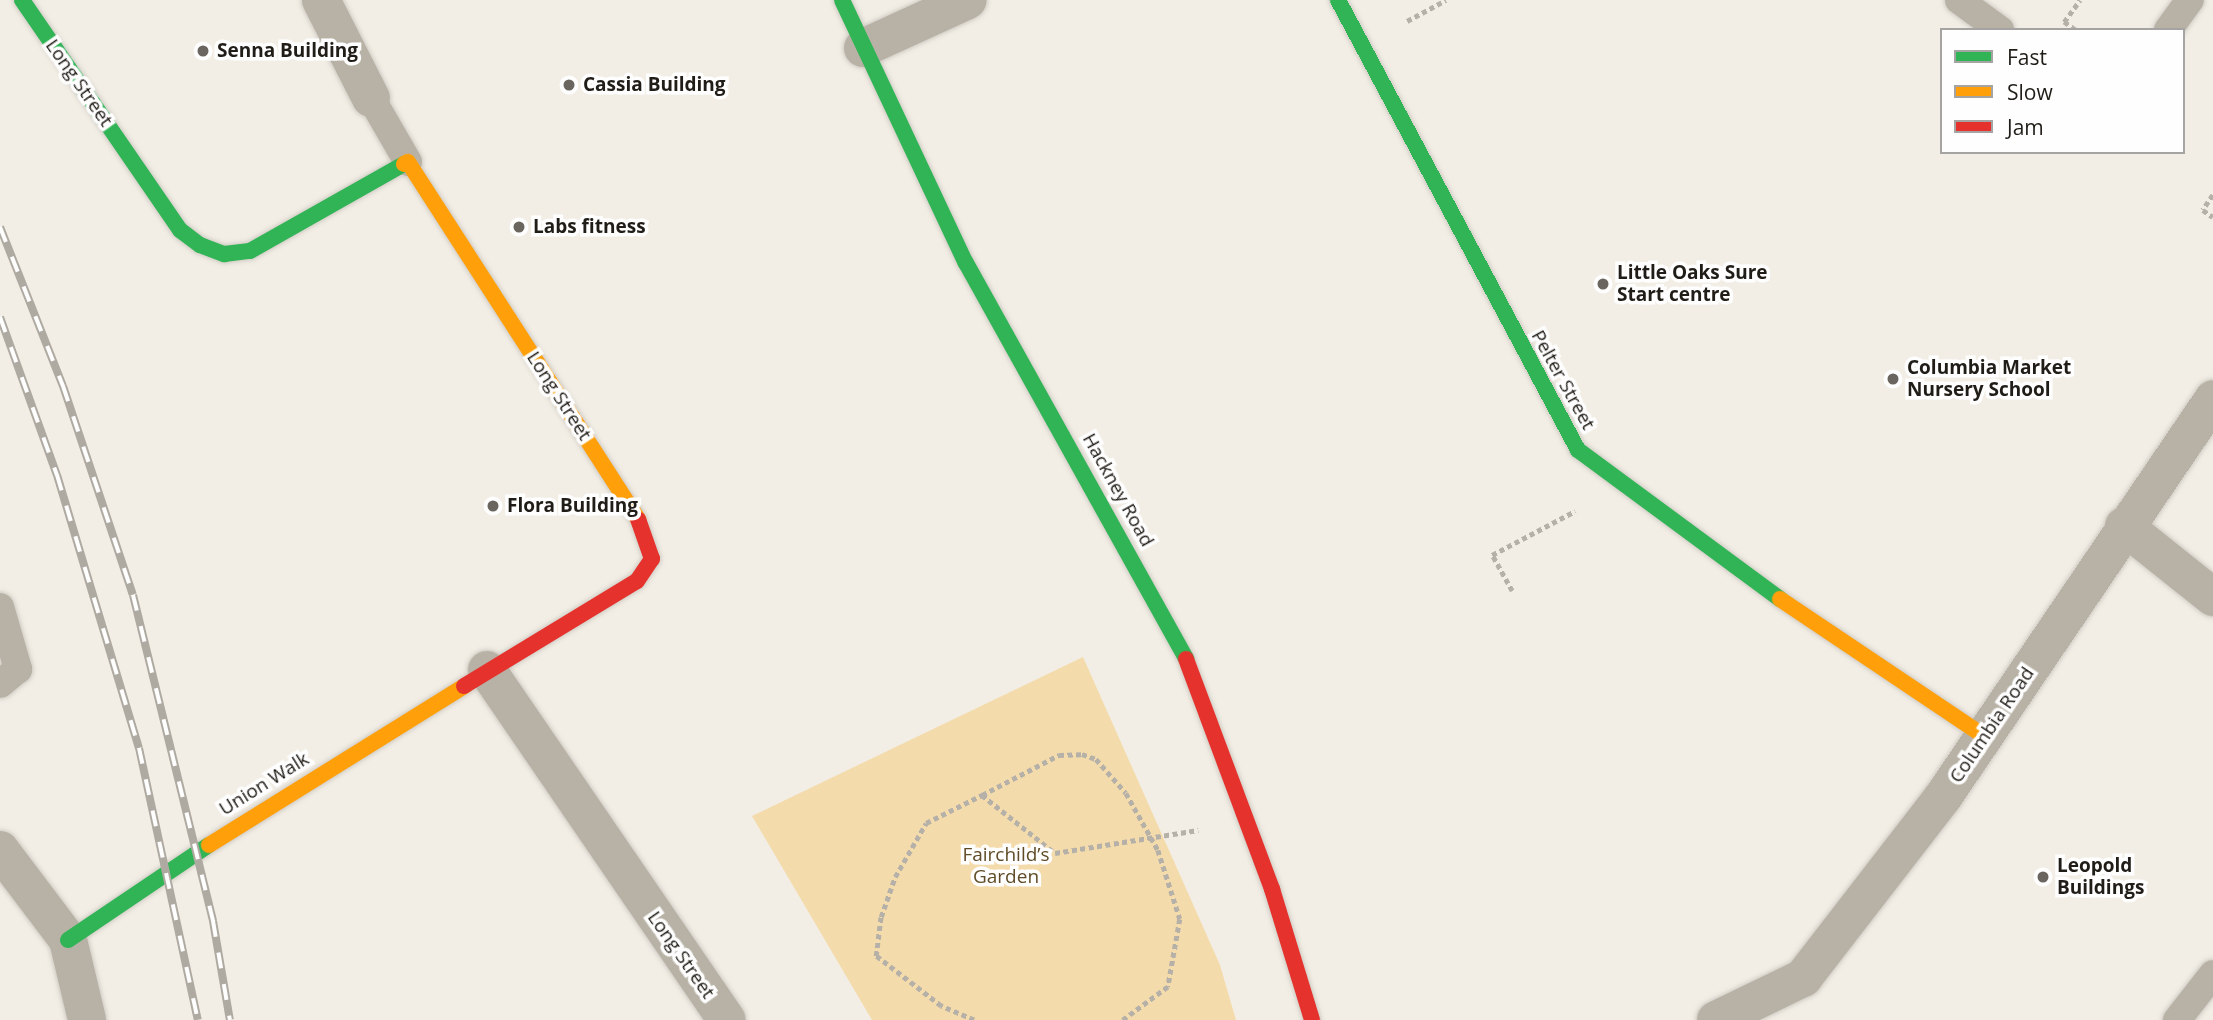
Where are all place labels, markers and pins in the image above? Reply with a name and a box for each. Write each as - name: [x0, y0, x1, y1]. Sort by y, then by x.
- place label: Senna Building: [217, 40, 358, 62]
- marker: Senna Building: [195, 43, 211, 59]
- place label: Cassia Building: [583, 74, 726, 96]
- marker: Cassia Building: [561, 77, 577, 93]
- place label: Labs fitness: [533, 216, 646, 238]
- marker: Labs fitness: [511, 219, 527, 235]
- place label: Little Oaks Sure Start centre: [1617, 262, 1768, 306]
- marker: Little Oaks Sure Start centre: [1595, 276, 1611, 292]
- place label: Columbia Market Nursery School: [1907, 357, 2071, 401]
- marker: Columbia Market Nursery School: [1885, 371, 1901, 387]
- place label: Flora Building: [507, 495, 638, 517]
- marker: Flora Building: [485, 498, 501, 514]
- place label: Leopold Buildings: [2057, 855, 2144, 899]
- marker: Leopold Buildings: [2035, 869, 2051, 885]

